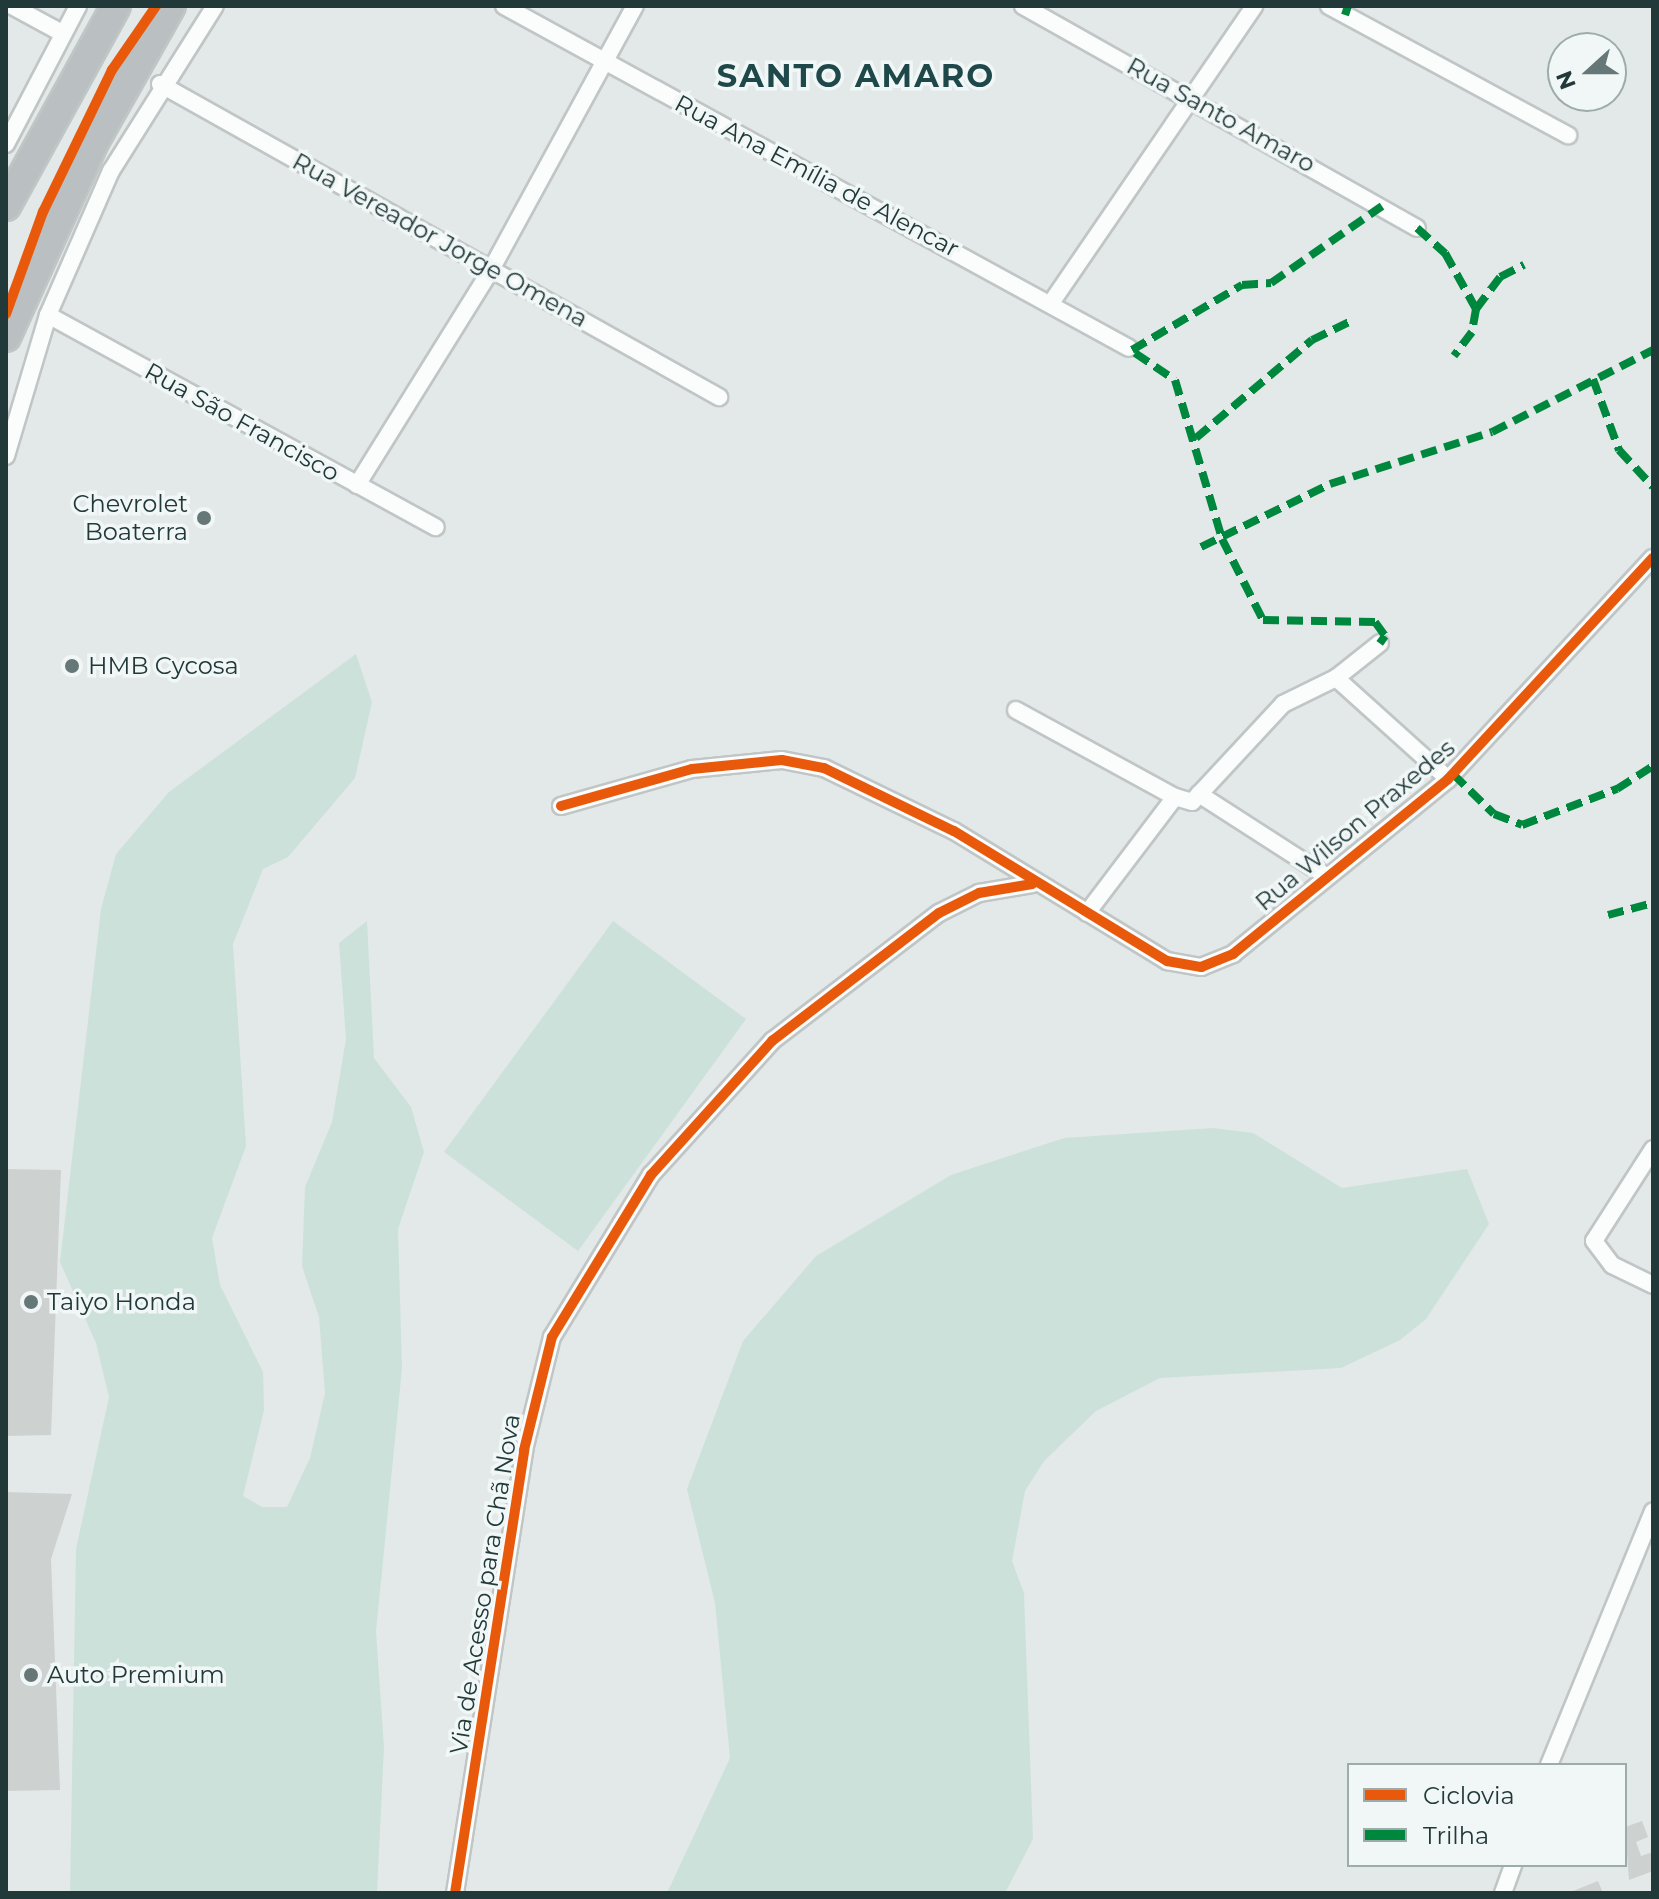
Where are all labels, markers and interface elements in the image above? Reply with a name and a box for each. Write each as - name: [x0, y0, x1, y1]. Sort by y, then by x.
- north arrow: [1547, 32, 1627, 112]
- street label: Rua Santo Amaro: [1122, 51, 1320, 179]
- district label: SANTO AMARO: [717, 57, 995, 95]
- text: N: [1550, 67, 1582, 93]
- street label: Rua Ana Emília de Alencar: [670, 89, 964, 263]
- street label: Rua Vereador Jorge Omena: [287, 147, 593, 333]
- street label: Rua São Francisco: [140, 357, 344, 487]
- place label: Chevrolet Boaterra: [72, 490, 188, 546]
- marker: Chevrolet Boaterra: [195, 509, 213, 527]
- place label: HMB Cycosa: [88, 652, 239, 680]
- marker: HMB Cycosa: [63, 657, 81, 675]
- street label: Rua Wilson Praxedes: [1250, 733, 1460, 917]
- place label: Taiyo Honda: [47, 1288, 196, 1316]
- marker: Taiyo Honda: [22, 1293, 40, 1311]
- street label: Via de Acesso para Chã Nova: [444, 1412, 526, 1756]
- place label: Auto Premium: [47, 1661, 225, 1689]
- marker: Auto Premium: [22, 1666, 40, 1684]
- legend: [1347, 1763, 1627, 1867]
- text: Ciclovia: [1423, 1781, 1515, 1810]
- text: Trilha: [1423, 1821, 1489, 1850]

